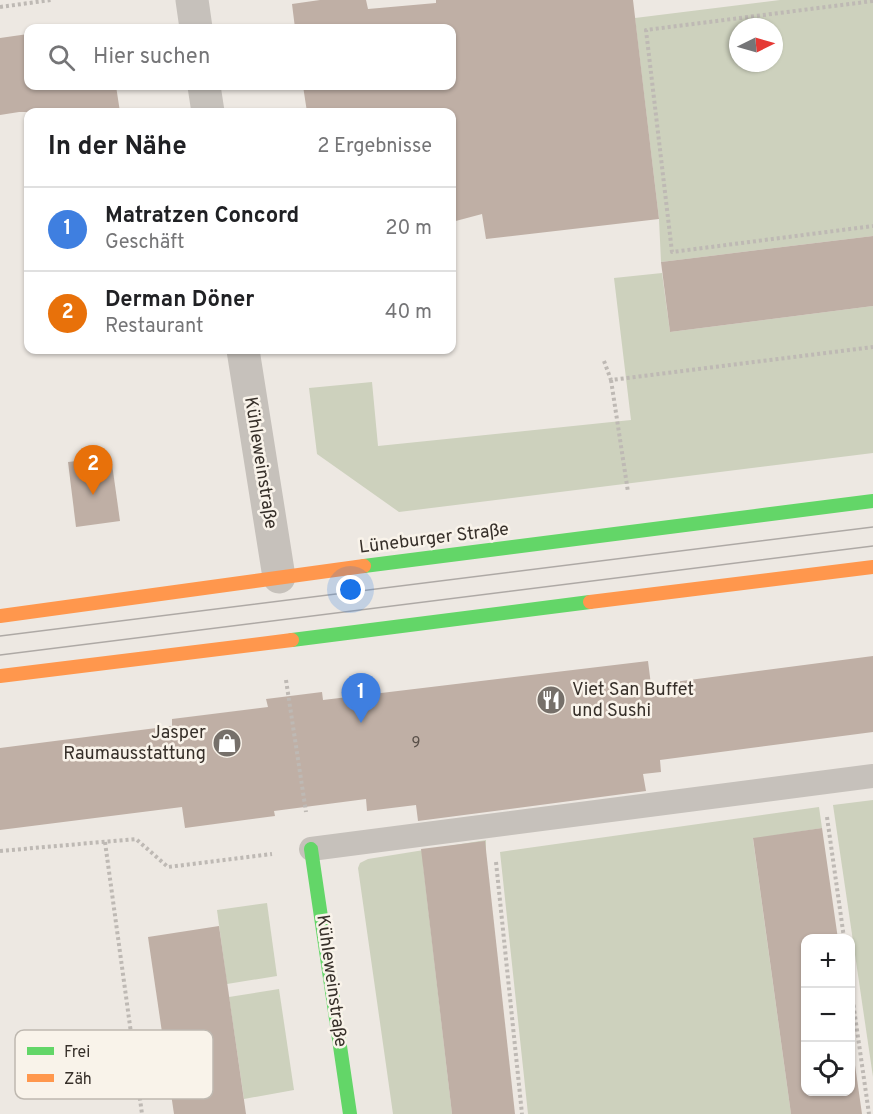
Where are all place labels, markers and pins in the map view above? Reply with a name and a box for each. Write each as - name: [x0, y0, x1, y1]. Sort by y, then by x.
- pin: 2: [74, 446, 112, 495]
- pin: 1: [342, 674, 380, 723]
- place label: Viet San Buffet und Sushi: [572, 679, 694, 723]
- restaurant icon: Viet San Buffet und Sushi: [535, 684, 567, 716]
- place label: Jasper Raumausstattung: [63, 722, 206, 766]
- shop icon: Jasper Raumausstattung: [211, 727, 243, 759]

